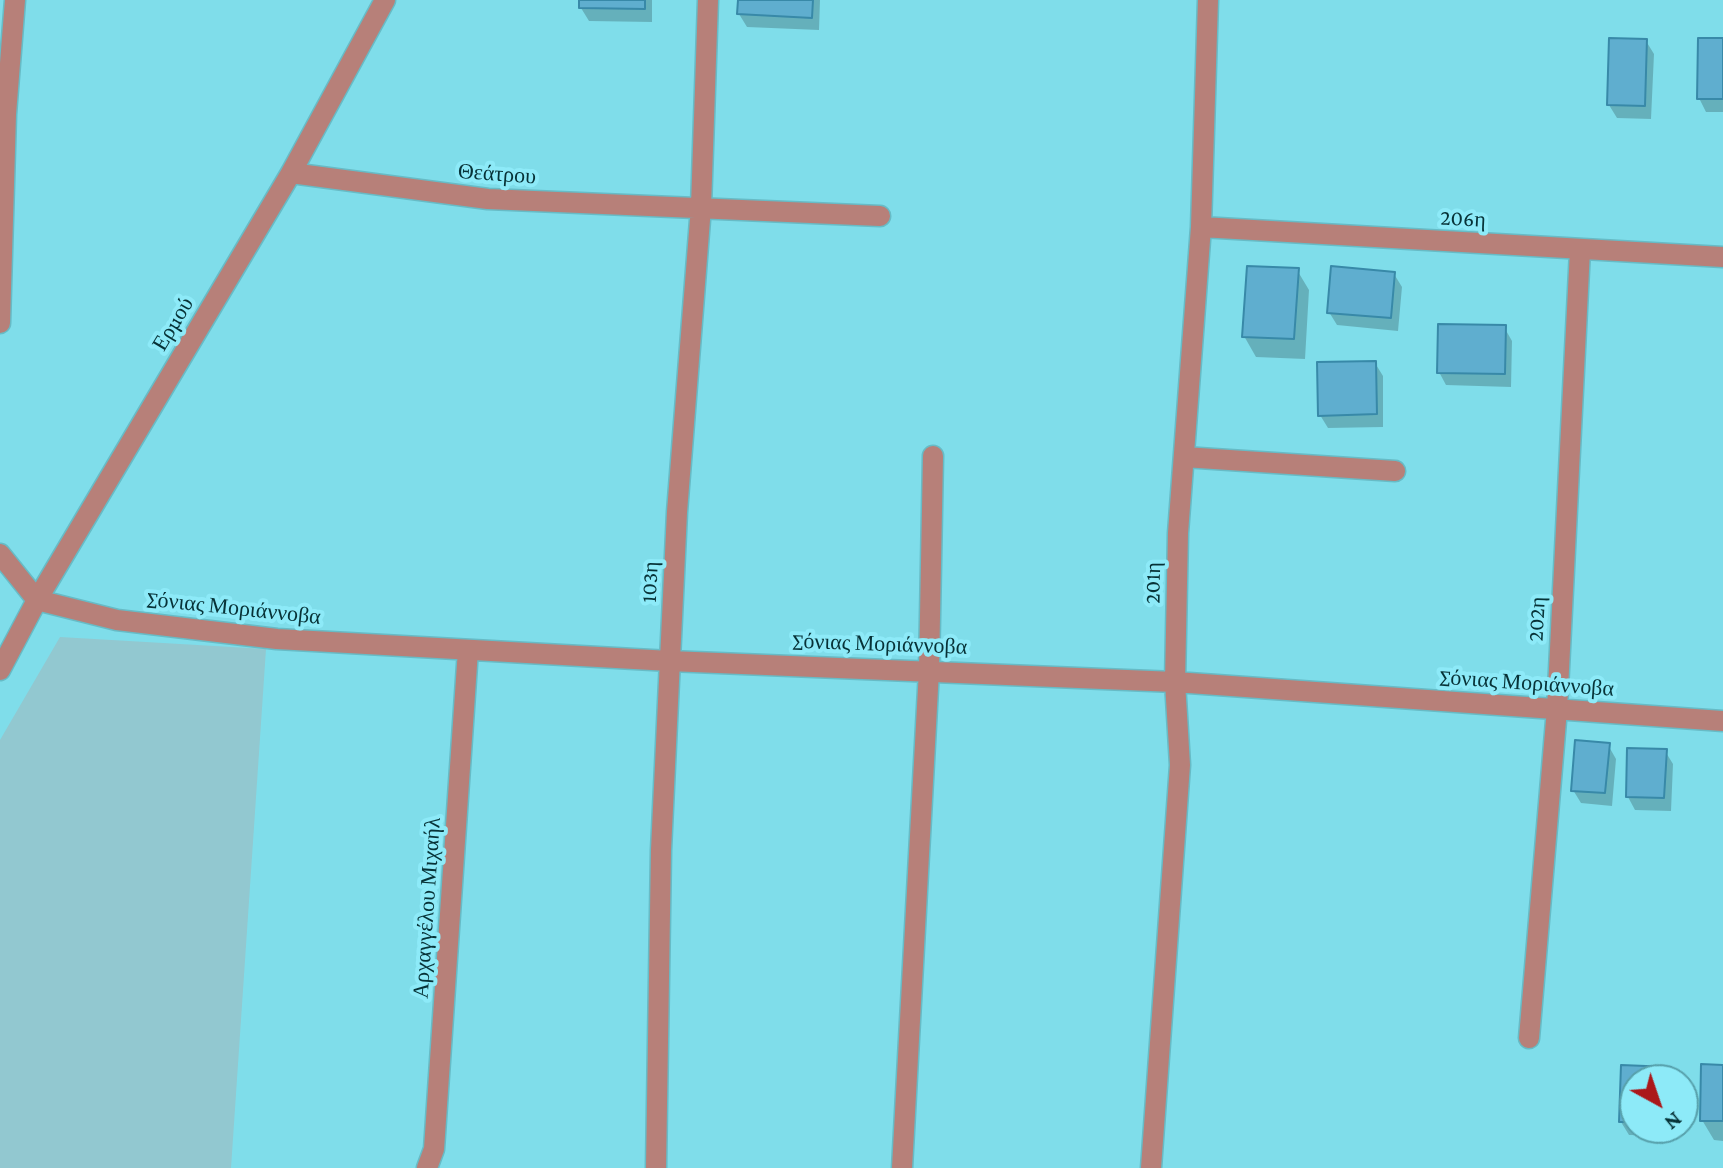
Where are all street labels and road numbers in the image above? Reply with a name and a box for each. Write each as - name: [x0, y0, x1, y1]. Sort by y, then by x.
- street label: Θεάτρου: [457, 158, 537, 190]
- street label: 206η: [1440, 205, 1486, 233]
- street label: Ερμού: [147, 292, 199, 356]
- street label: 103η: [636, 561, 664, 603]
- street label: 201η: [1139, 562, 1167, 604]
- street label: Σόνιας Μοριάννοβα: [146, 586, 322, 630]
- street label: 202η: [1523, 596, 1551, 642]
- street label: Σόνιας Μοριάννοβα: [792, 628, 968, 660]
- street label: Σόνιας Μοριάννοβα: [1439, 664, 1615, 702]
- street label: Αρχαγγέλου Μιχαήλ: [408, 817, 446, 999]

